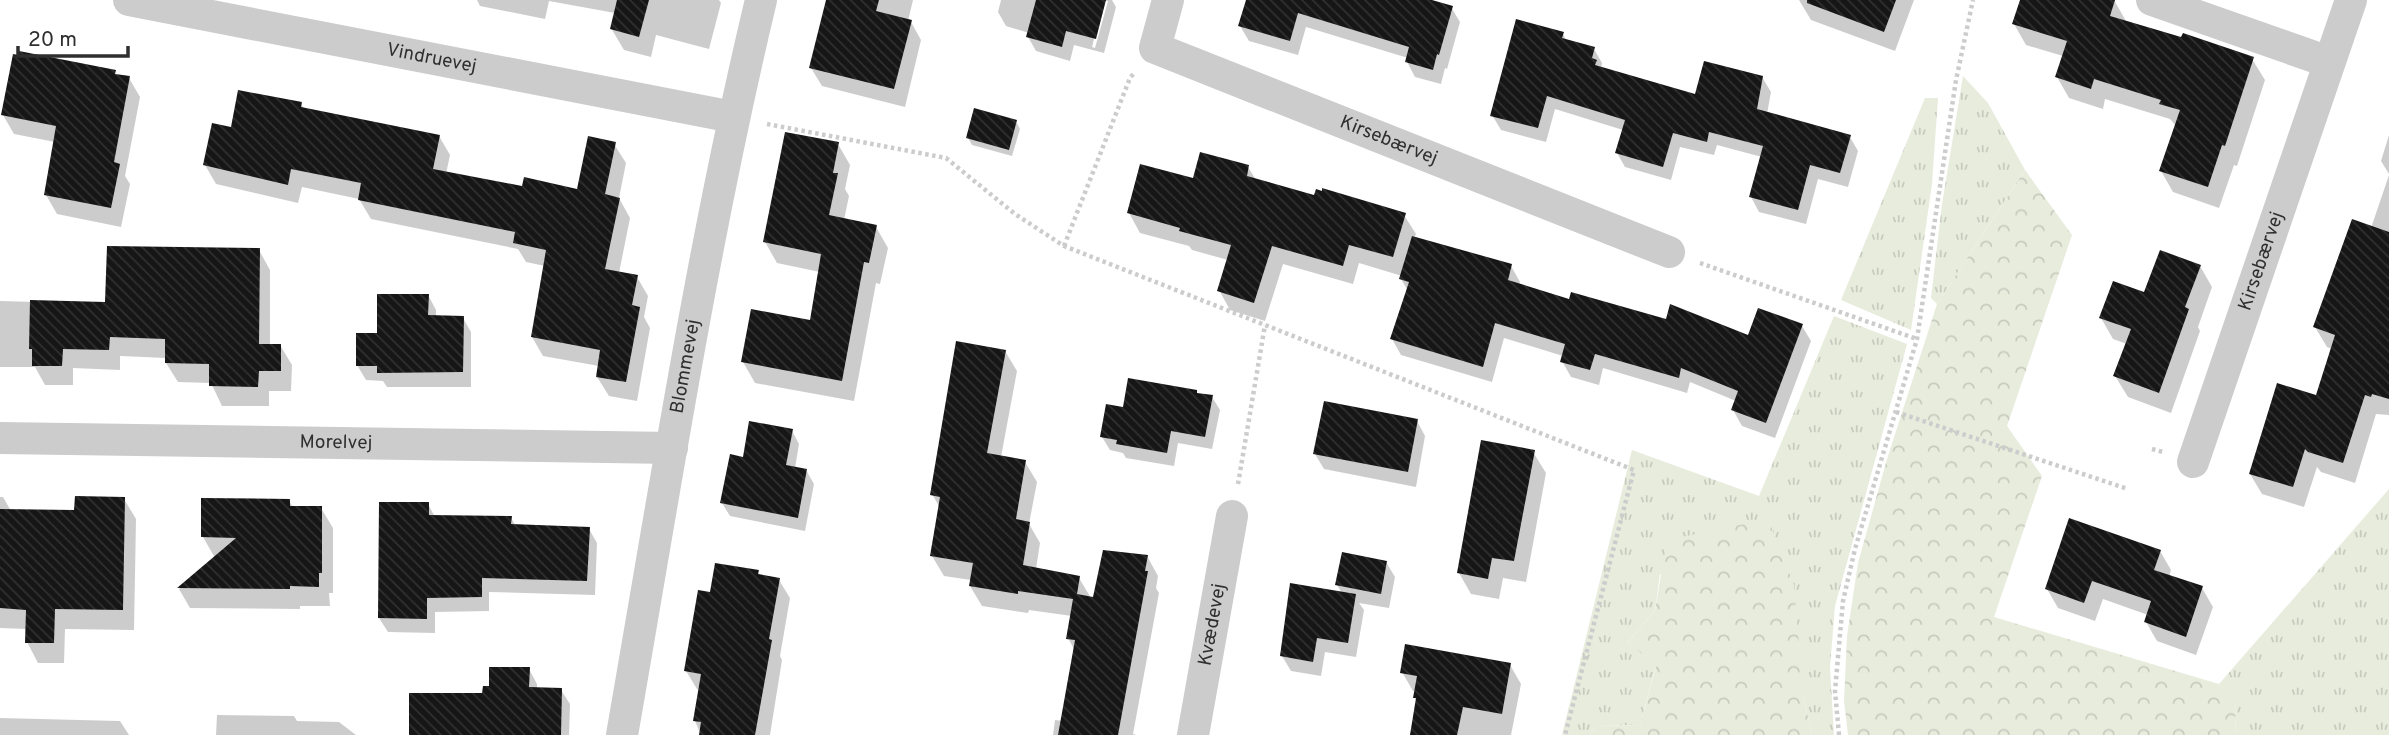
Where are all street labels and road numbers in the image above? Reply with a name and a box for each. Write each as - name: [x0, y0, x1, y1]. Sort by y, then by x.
- street label: Vindruevej: [384, 38, 478, 79]
- street label: Kirsebærvej: [1336, 110, 1441, 171]
- street label: Kirsebærvej: [2234, 209, 2290, 314]
- street label: Blommevej: [666, 317, 706, 415]
- street label: Morelvej: [299, 430, 372, 456]
- street label: Kvædevej: [1194, 582, 1232, 668]

